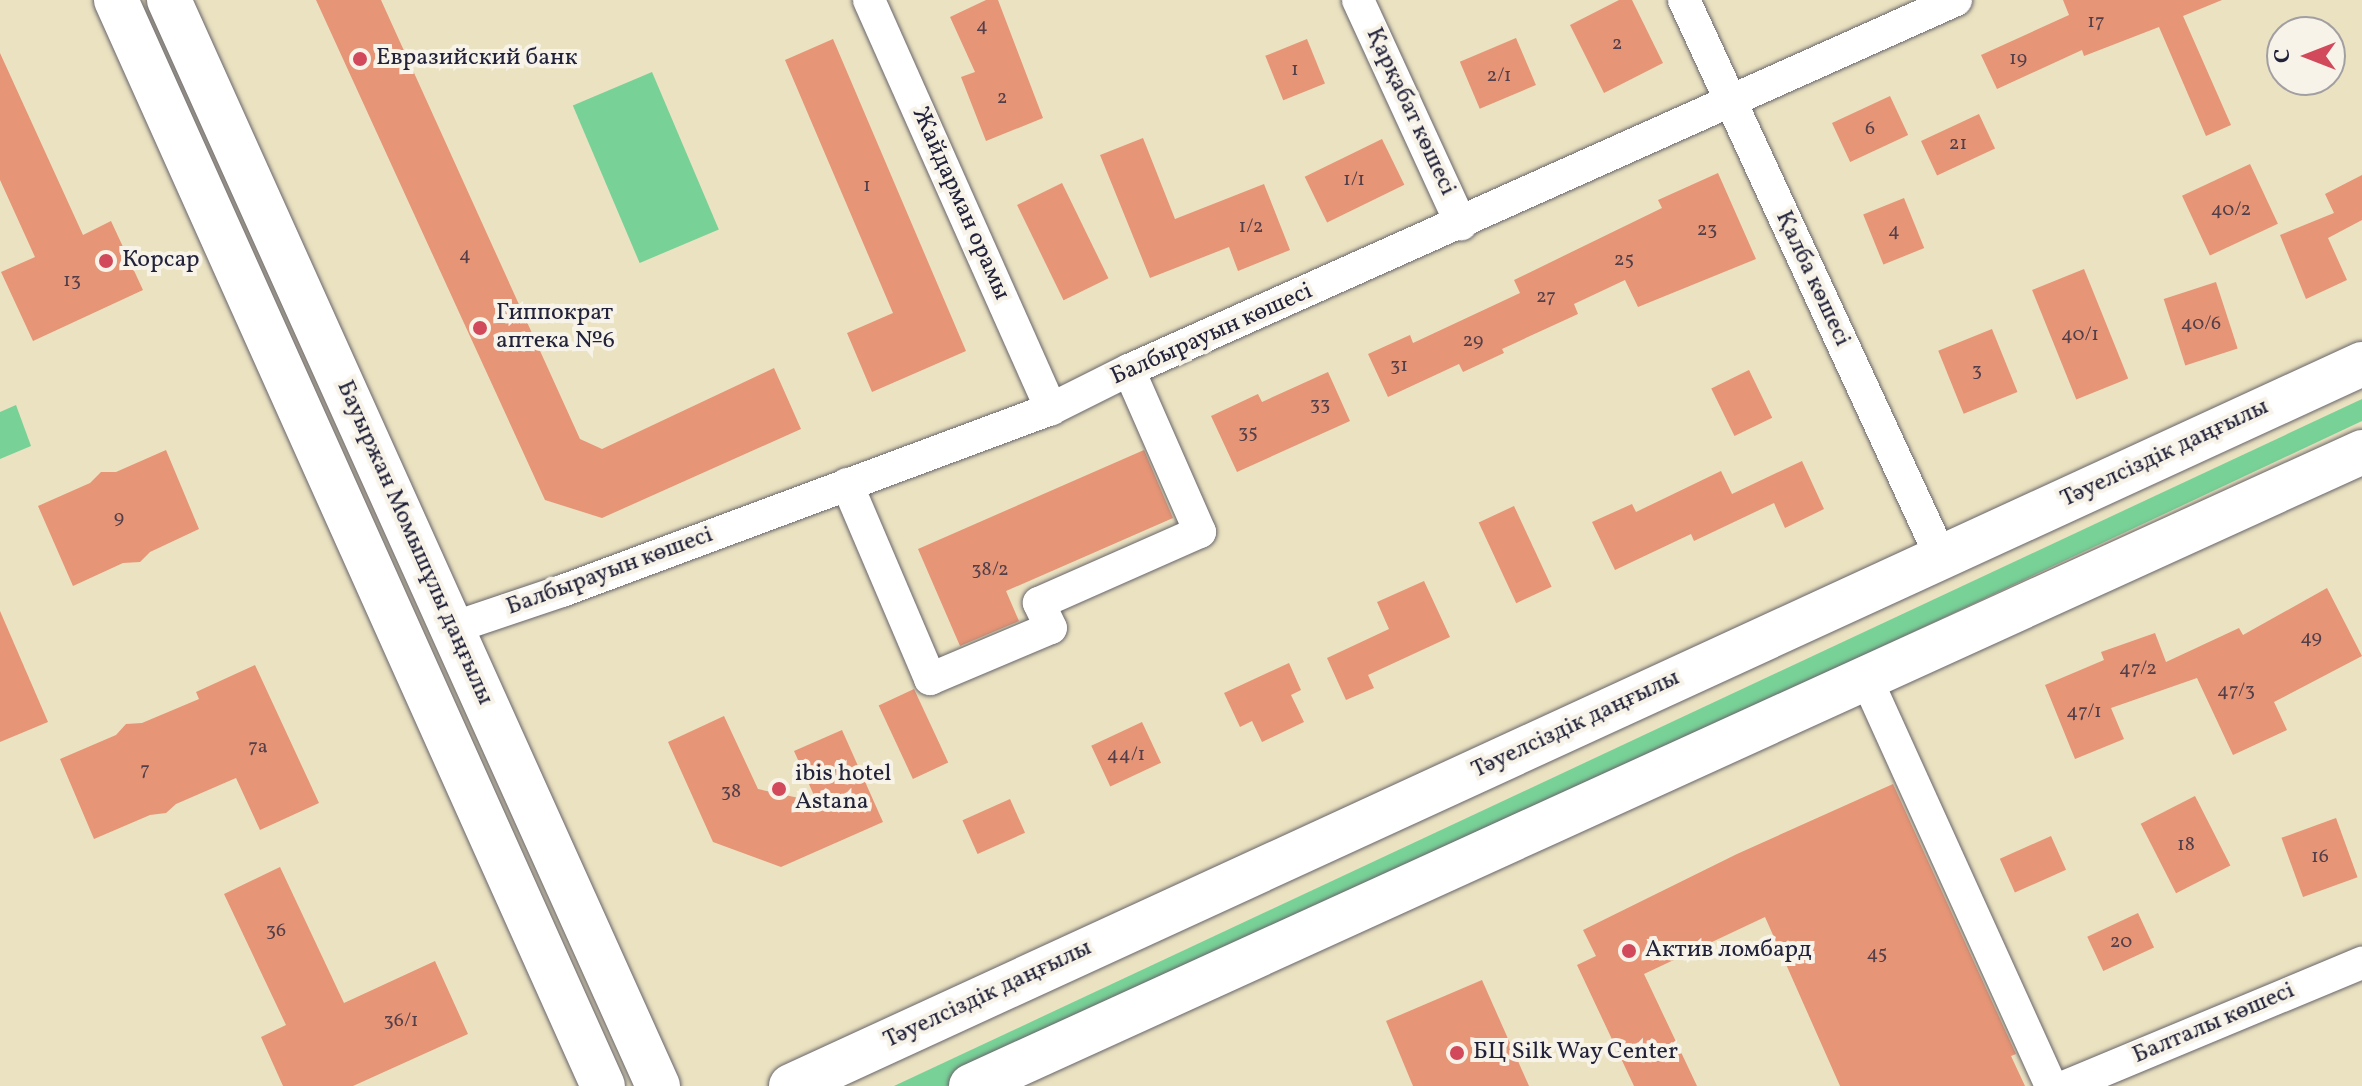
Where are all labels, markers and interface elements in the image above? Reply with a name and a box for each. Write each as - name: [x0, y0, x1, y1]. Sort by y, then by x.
- house number: 17: [2087, 10, 2105, 34]
- house number: 4: [976, 14, 988, 38]
- north arrow: [2266, 16, 2346, 96]
- street label: Қарқабат көшесі: [1359, 24, 1461, 200]
- house number: 2: [1612, 32, 1622, 56]
- place label: Евразийский банк: [376, 45, 578, 73]
- house number: 19: [2009, 47, 2027, 71]
- text: С: [2268, 49, 2299, 63]
- marker: Евразийский банк: [351, 50, 369, 68]
- house number: 1: [1291, 58, 1299, 82]
- house number: 2/1: [1486, 64, 1512, 88]
- house number: 2: [997, 86, 1007, 110]
- street label: Жайдарман орамы: [905, 103, 1015, 305]
- house number: 6: [1865, 117, 1875, 141]
- house number: 21: [1949, 132, 1967, 156]
- house number: 1/1: [1343, 168, 1365, 192]
- house number: 1: [863, 174, 871, 198]
- house number: 40/2: [2211, 198, 2251, 222]
- street label: Қалба көшесі: [1768, 207, 1856, 351]
- house number: 1/2: [1239, 215, 1263, 239]
- house number: 23: [1697, 218, 1717, 242]
- house number: 4: [1888, 219, 1900, 243]
- house number: 4: [459, 243, 471, 267]
- place label: Корсар: [122, 247, 200, 275]
- house number: 25: [1614, 248, 1634, 272]
- marker: Корсар: [97, 252, 115, 270]
- house number: 13: [63, 269, 81, 293]
- street label: Балбырауын көшесі: [1107, 278, 1317, 392]
- house number: 27: [1536, 285, 1556, 309]
- place label: Гиппократ аптека №6: [496, 300, 615, 356]
- house number: 40/6: [2181, 312, 2221, 336]
- marker: Гиппократ аптека №6: [471, 319, 489, 337]
- house number: 40/1: [2061, 323, 2099, 347]
- house number: 29: [1463, 329, 1483, 353]
- house number: 31: [1390, 354, 1408, 378]
- house number: 3: [1972, 359, 1982, 383]
- street label: Бауыржан Момышұлы даңғылы: [329, 376, 499, 710]
- house number: 33: [1310, 393, 1330, 417]
- street label: Тәуелсіздік даңғылы: [2056, 393, 2274, 515]
- house number: 35: [1238, 421, 1258, 445]
- house number: 9: [114, 506, 124, 530]
- street label: Балбырауын көшесі: [503, 521, 717, 623]
- house number: 38/2: [971, 558, 1009, 582]
- house number: 49: [2300, 626, 2322, 650]
- house number: 47/2: [2119, 657, 2157, 681]
- street label: Тәуелсіздік даңғылы: [1467, 664, 1685, 786]
- house number: 47/3: [2217, 679, 2255, 703]
- house number: 47/1: [2066, 700, 2102, 724]
- house number: 7а: [248, 735, 268, 759]
- house number: 44/1: [1107, 743, 1145, 767]
- house number: 7: [140, 758, 150, 782]
- place label: ibis hotel Astana: [795, 761, 891, 817]
- house number: 38: [721, 780, 741, 804]
- marker: ibis hotel Astana: [770, 780, 788, 798]
- house number: 18: [2177, 833, 2195, 857]
- house number: 16: [2311, 845, 2329, 869]
- house number: 36: [266, 919, 286, 943]
- house number: 20: [2110, 930, 2132, 954]
- street label: Тәуелсіздік даңғылы: [879, 934, 1097, 1056]
- place label: Актив ломбард: [1645, 937, 1812, 965]
- marker: Актив ломбард: [1620, 942, 1638, 960]
- house number: 45: [1867, 942, 1887, 966]
- street label: Балталы көшесі: [2129, 977, 2299, 1071]
- house number: 36/1: [384, 1009, 418, 1033]
- place label: БЦ Silk Way Center: [1473, 1039, 1679, 1067]
- marker: БЦ Silk Way Center: [1448, 1044, 1466, 1062]

